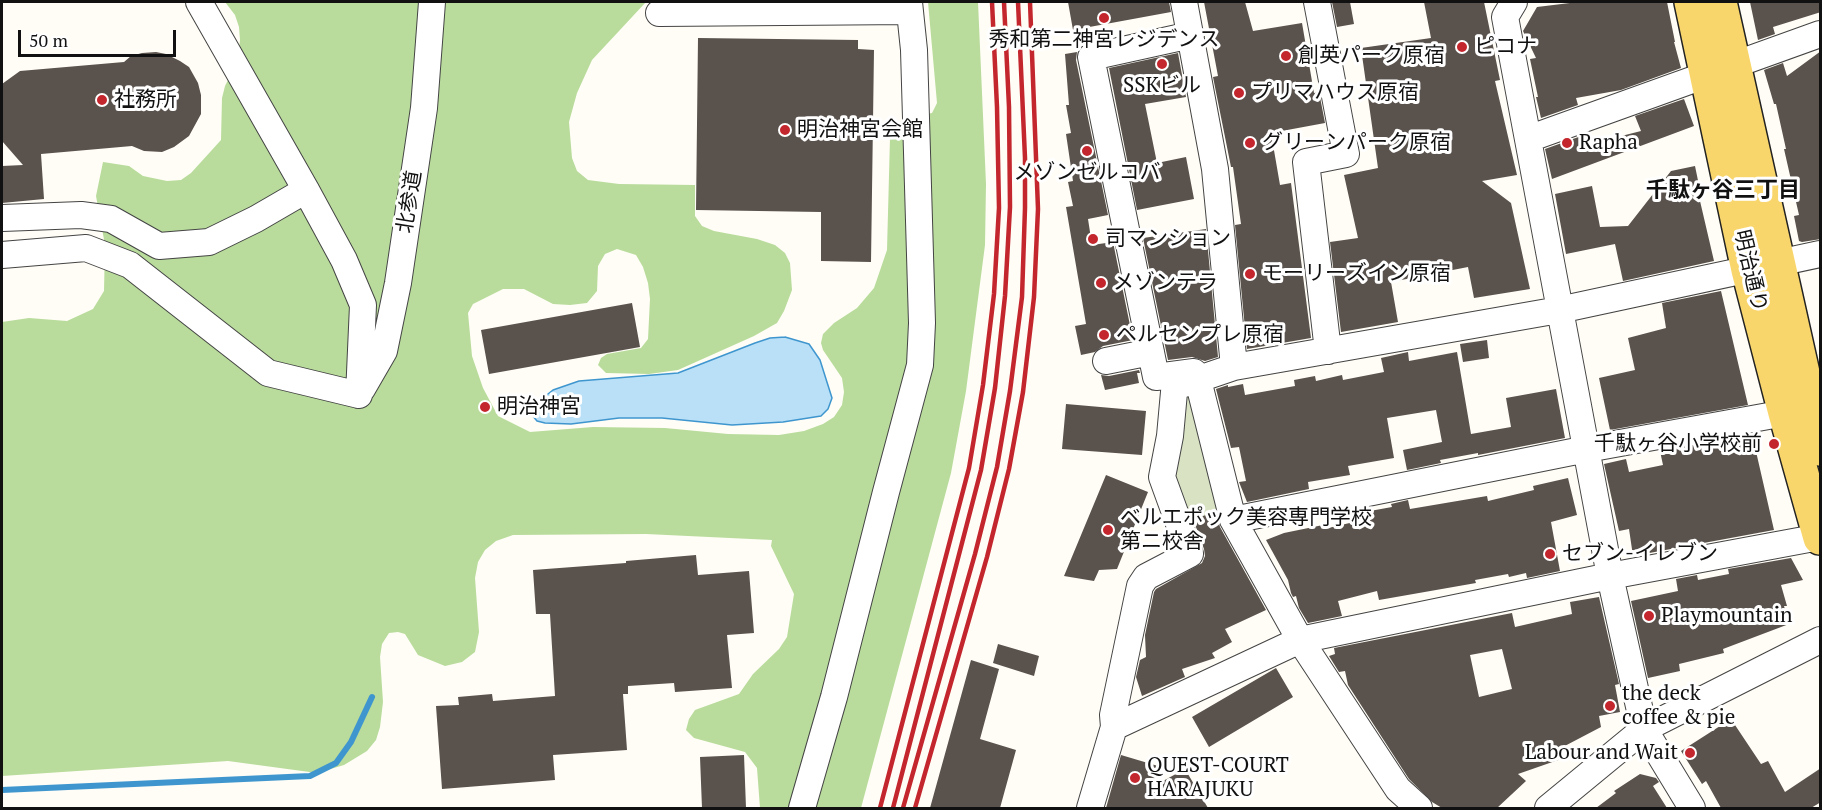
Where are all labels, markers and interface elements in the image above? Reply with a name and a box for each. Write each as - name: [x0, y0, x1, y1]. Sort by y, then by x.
- marker: 秀和第二神宮レジデンス: [1097, 11, 1111, 25]
- scale bar: [21, 18, 178, 56]
- place label: 秀和第二神宮レジデンス: [989, 27, 1219, 53]
- text: 50 m: [29, 28, 68, 52]
- place label: ピコナ: [1474, 34, 1537, 60]
- marker: ピコナ: [1455, 40, 1469, 54]
- place label: 創英パーク原宿: [1298, 43, 1445, 69]
- marker: 創英パーク原宿: [1279, 49, 1293, 63]
- marker: SSKビル: [1155, 57, 1169, 71]
- place label: SSKビル: [1123, 73, 1201, 99]
- place label: プリマハウス原宿: [1251, 80, 1419, 106]
- marker: プリマハウス原宿: [1232, 86, 1246, 100]
- place label: 社務所: [114, 87, 177, 113]
- marker: 社務所: [95, 93, 109, 107]
- place label: 明治神宮会館: [797, 117, 923, 143]
- marker: 明治神宮会館: [778, 123, 792, 137]
- place label: グリーンパーク原宿: [1262, 130, 1451, 156]
- place label: Rapha: [1579, 130, 1638, 156]
- marker: グリーンパーク原宿: [1243, 136, 1257, 150]
- marker: Rapha: [1560, 136, 1574, 150]
- marker: メゾンゼルコバ: [1080, 144, 1094, 158]
- place label: メゾンゼルコバ: [1014, 160, 1160, 186]
- street label: 北参道: [393, 169, 427, 235]
- district label: 千駄ヶ谷三丁目: [1646, 178, 1800, 204]
- place label: 司マンション: [1105, 226, 1231, 252]
- street label: 明治通り: [1728, 227, 1772, 315]
- marker: 司マンション: [1086, 232, 1100, 246]
- place label: モーリーズイン原宿: [1262, 261, 1451, 287]
- marker: モーリーズイン原宿: [1243, 267, 1257, 281]
- place label: メゾンテラ: [1113, 270, 1218, 296]
- marker: メゾンテラ: [1094, 276, 1108, 290]
- place label: ペルセンプレ原宿: [1116, 322, 1284, 348]
- marker: ペルセンプレ原宿: [1097, 328, 1111, 342]
- place label: 明治神宮: [497, 394, 581, 420]
- marker: 明治神宮: [478, 400, 492, 414]
- place label: 千駄ヶ谷小学校前: [1594, 431, 1762, 457]
- marker: 千駄ヶ谷小学校前: [1767, 437, 1781, 451]
- place label: ベルエポック美容専門学校 第ニ校舎: [1120, 505, 1372, 555]
- marker: ベルエポック美容専門学校 第ニ校舎: [1101, 523, 1115, 537]
- place label: セブン-イレブン: [1562, 541, 1718, 567]
- marker: セブン-イレブン: [1543, 547, 1557, 561]
- place label: Playmountain: [1661, 603, 1793, 629]
- marker: Playmountain: [1642, 609, 1656, 623]
- place label: the deck coffee & pie: [1622, 681, 1735, 731]
- marker: the deck coffee & pie: [1603, 699, 1617, 713]
- place label: Labour and Wait: [1525, 740, 1678, 766]
- marker: Labour and Wait: [1683, 746, 1697, 760]
- place label: QUEST-COURT HARAJUKU: [1147, 753, 1289, 803]
- marker: QUEST-COURT HARAJUKU: [1128, 771, 1142, 785]

